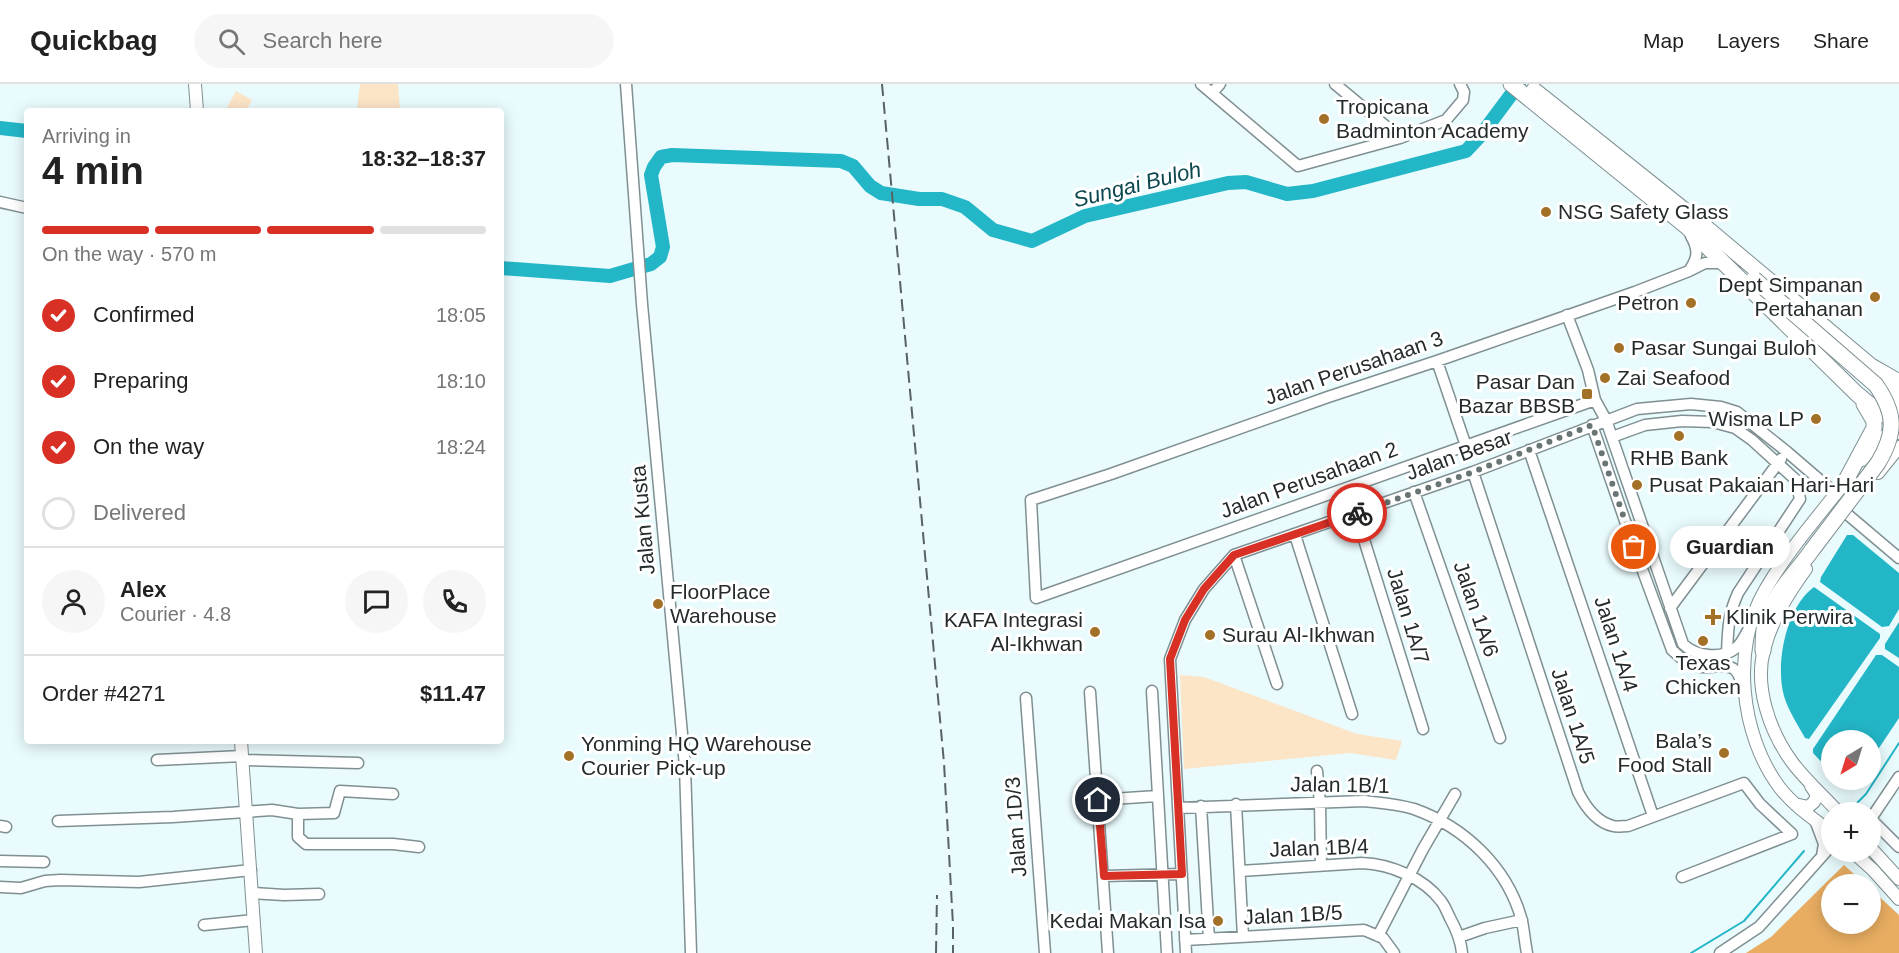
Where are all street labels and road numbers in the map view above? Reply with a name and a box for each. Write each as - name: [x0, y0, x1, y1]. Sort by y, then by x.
- street label: Jalan Perusahaan 3: [1262, 326, 1446, 409]
- street label: Jalan Besar: [1403, 425, 1515, 484]
- street label: Jalan Perusahaan 2: [1217, 437, 1401, 522]
- street label: Jalan Kusta: [626, 464, 659, 576]
- street label: Jalan 1A/6: [1449, 558, 1504, 660]
- street label: Jalan 1A/7: [1383, 565, 1434, 667]
- street label: Jalan 1A/4: [1590, 593, 1643, 695]
- street label: Jalan 1A/5: [1547, 665, 1600, 767]
- street label: Jalan 1B/1: [1290, 772, 1390, 797]
- street label: Jalan 1D/3: [1001, 776, 1030, 878]
- street label: Jalan 1B/4: [1269, 834, 1369, 861]
- street label: Jalan 1B/5: [1243, 900, 1343, 929]

